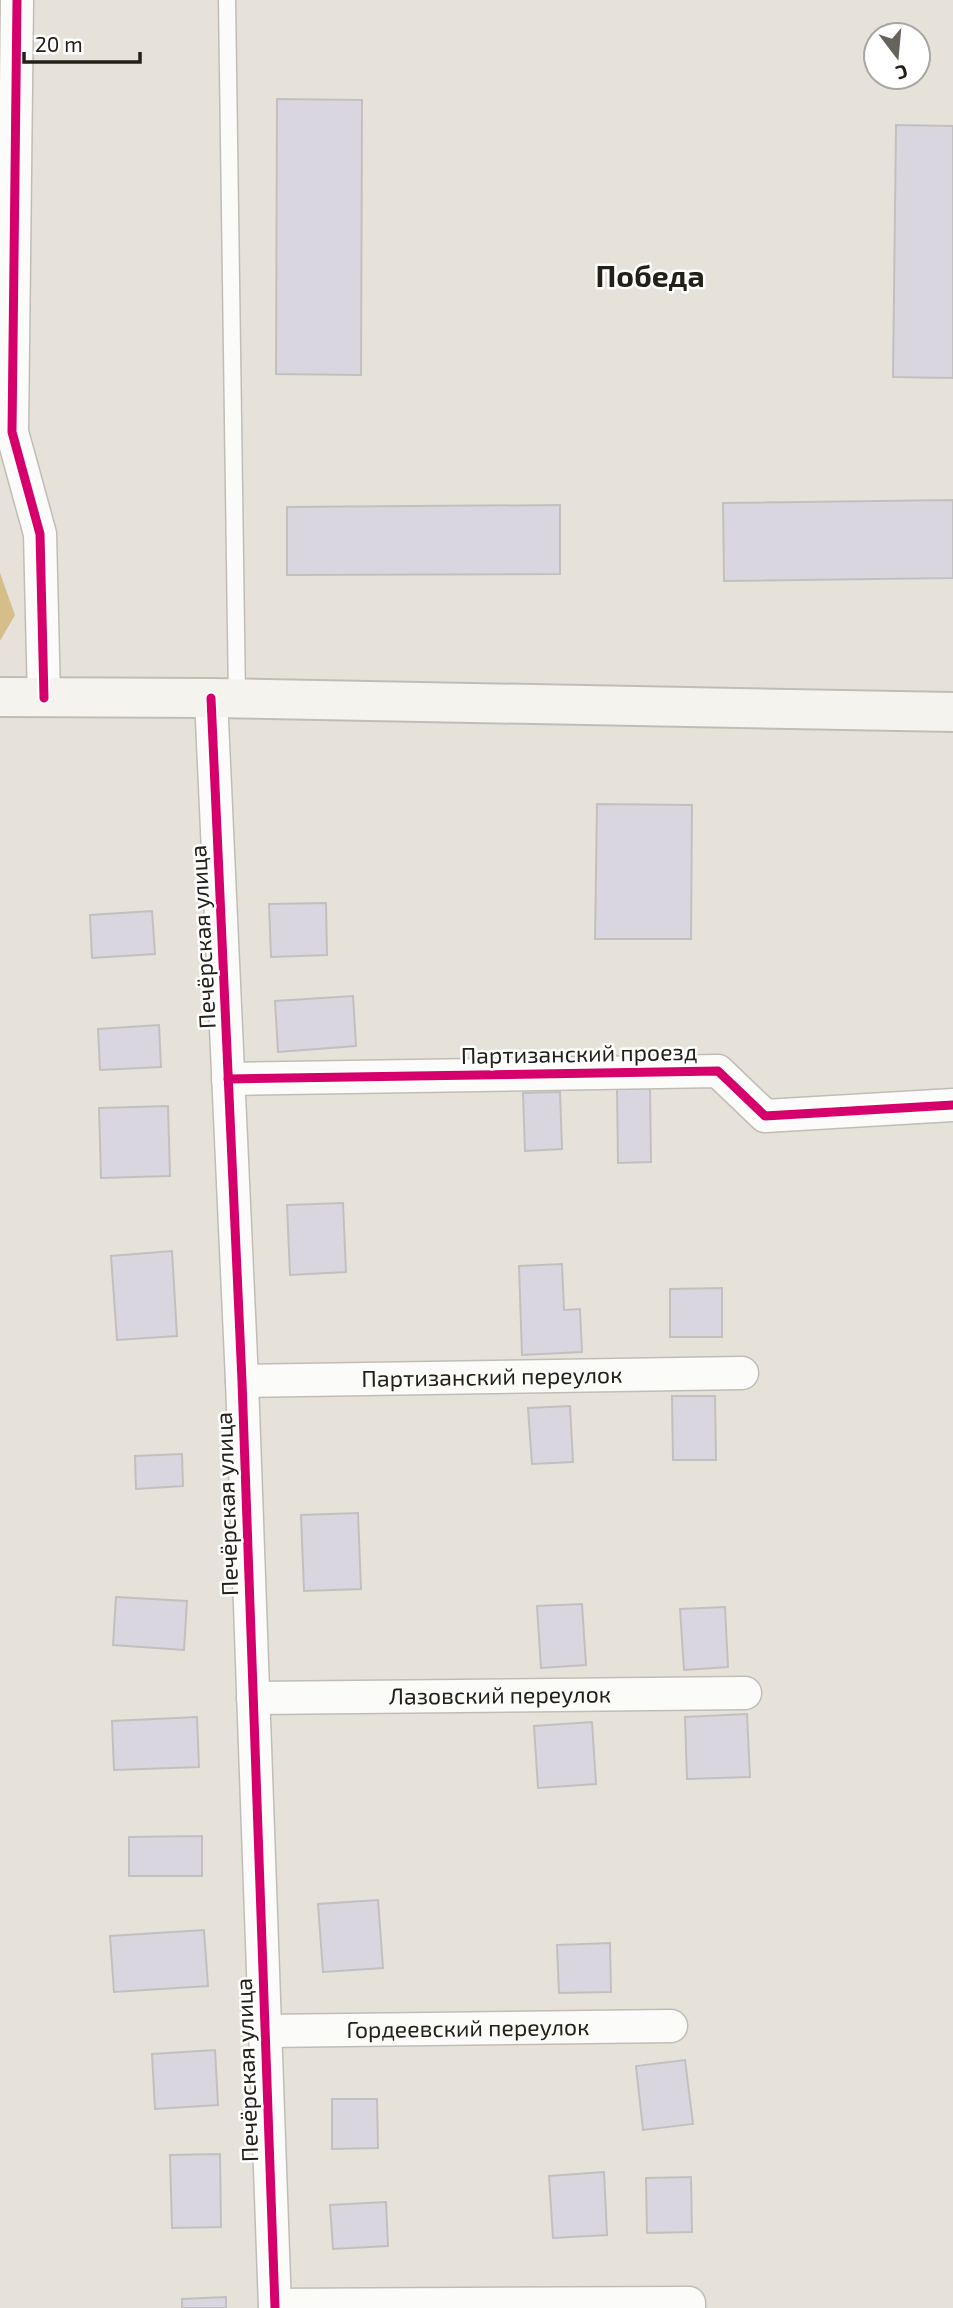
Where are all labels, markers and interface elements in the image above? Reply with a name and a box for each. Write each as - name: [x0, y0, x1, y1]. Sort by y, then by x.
- scale bar: [24, 21, 140, 65]
- north arrow: [862, 21, 932, 91]
- text: 20 m: [35, 31, 83, 56]
- text: С: [893, 60, 910, 85]
- district label: Победа: [595, 257, 705, 293]
- street label: Печёрская улица: [183, 844, 222, 1030]
- street label: Партизанский проезд: [460, 1037, 697, 1069]
- street label: Партизанский переулок: [361, 1360, 623, 1392]
- street label: Печёрская улица: [209, 1412, 244, 1597]
- street label: Лазовский переулок: [389, 1679, 611, 1710]
- street label: Печёрская улица: [229, 1978, 264, 2163]
- street label: Гордеевский переулок: [346, 2012, 590, 2043]

